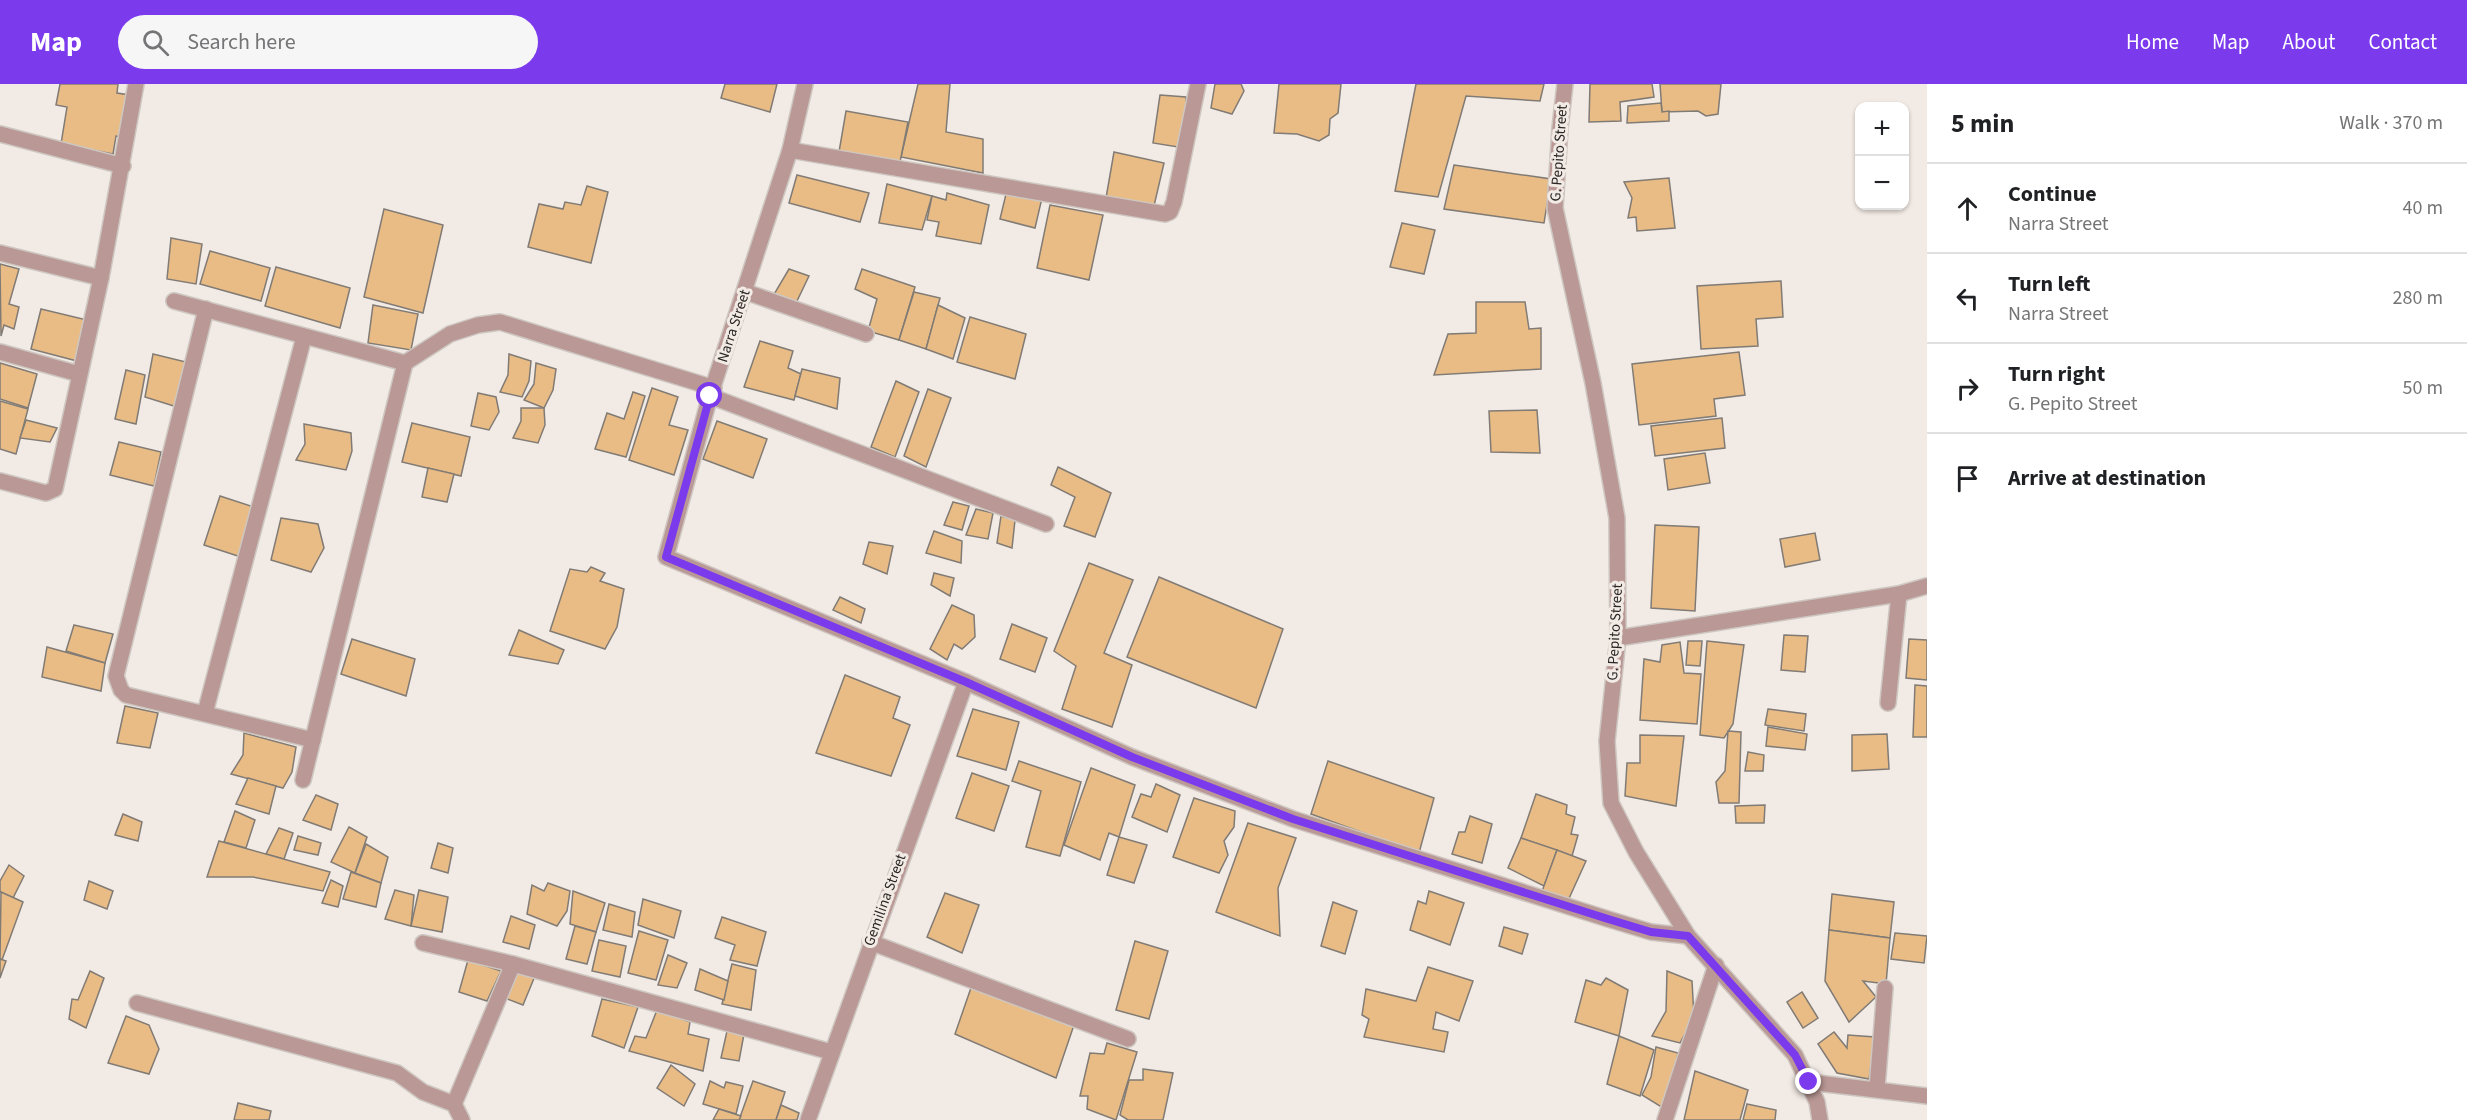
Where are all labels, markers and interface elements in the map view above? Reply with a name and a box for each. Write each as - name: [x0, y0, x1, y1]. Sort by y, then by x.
- search box: [118, 15, 538, 69]
- text: Map: [30, 22, 82, 62]
- icon: search: [139, 26, 172, 59]
- text: Search here: [187, 26, 296, 58]
- text: Home: [2126, 27, 2179, 57]
- text: Map: [2212, 27, 2250, 57]
- text: About: [2283, 27, 2335, 57]
- text: Contact: [2368, 27, 2437, 57]
- map controls: [1855, 102, 1909, 210]
- button: +: [1855, 102, 1909, 156]
- street label: G. Pepito Street: [1545, 104, 1573, 202]
- text: 5 min: [1951, 105, 2014, 142]
- text: Walk · 370 m: [2339, 109, 2443, 137]
- button: −: [1855, 156, 1909, 210]
- text: Continue: [2008, 178, 2097, 210]
- icon: ahead: [1951, 192, 1984, 225]
- text: 40 m: [2403, 194, 2443, 222]
- text: Narra Street: [2008, 210, 2109, 238]
- text: Turn left: [2008, 268, 2090, 300]
- icon: left: [1951, 282, 1984, 315]
- text: 280 m: [2393, 284, 2443, 312]
- street label: Narra Street: [712, 287, 756, 365]
- text: Narra Street: [2008, 300, 2109, 328]
- text: Turn right: [2008, 358, 2105, 390]
- icon: right: [1951, 372, 1984, 405]
- text: 50 m: [2403, 374, 2443, 402]
- route start: [696, 382, 722, 408]
- text: G. Pepito Street: [2008, 390, 2138, 418]
- icon: arrive: [1951, 462, 1984, 495]
- text: Arrive at destination: [2008, 462, 2206, 494]
- street label: G. Pepito Street: [1602, 583, 1628, 681]
- street label: Gemilina Street: [859, 851, 911, 949]
- route end: [1795, 1068, 1821, 1094]

